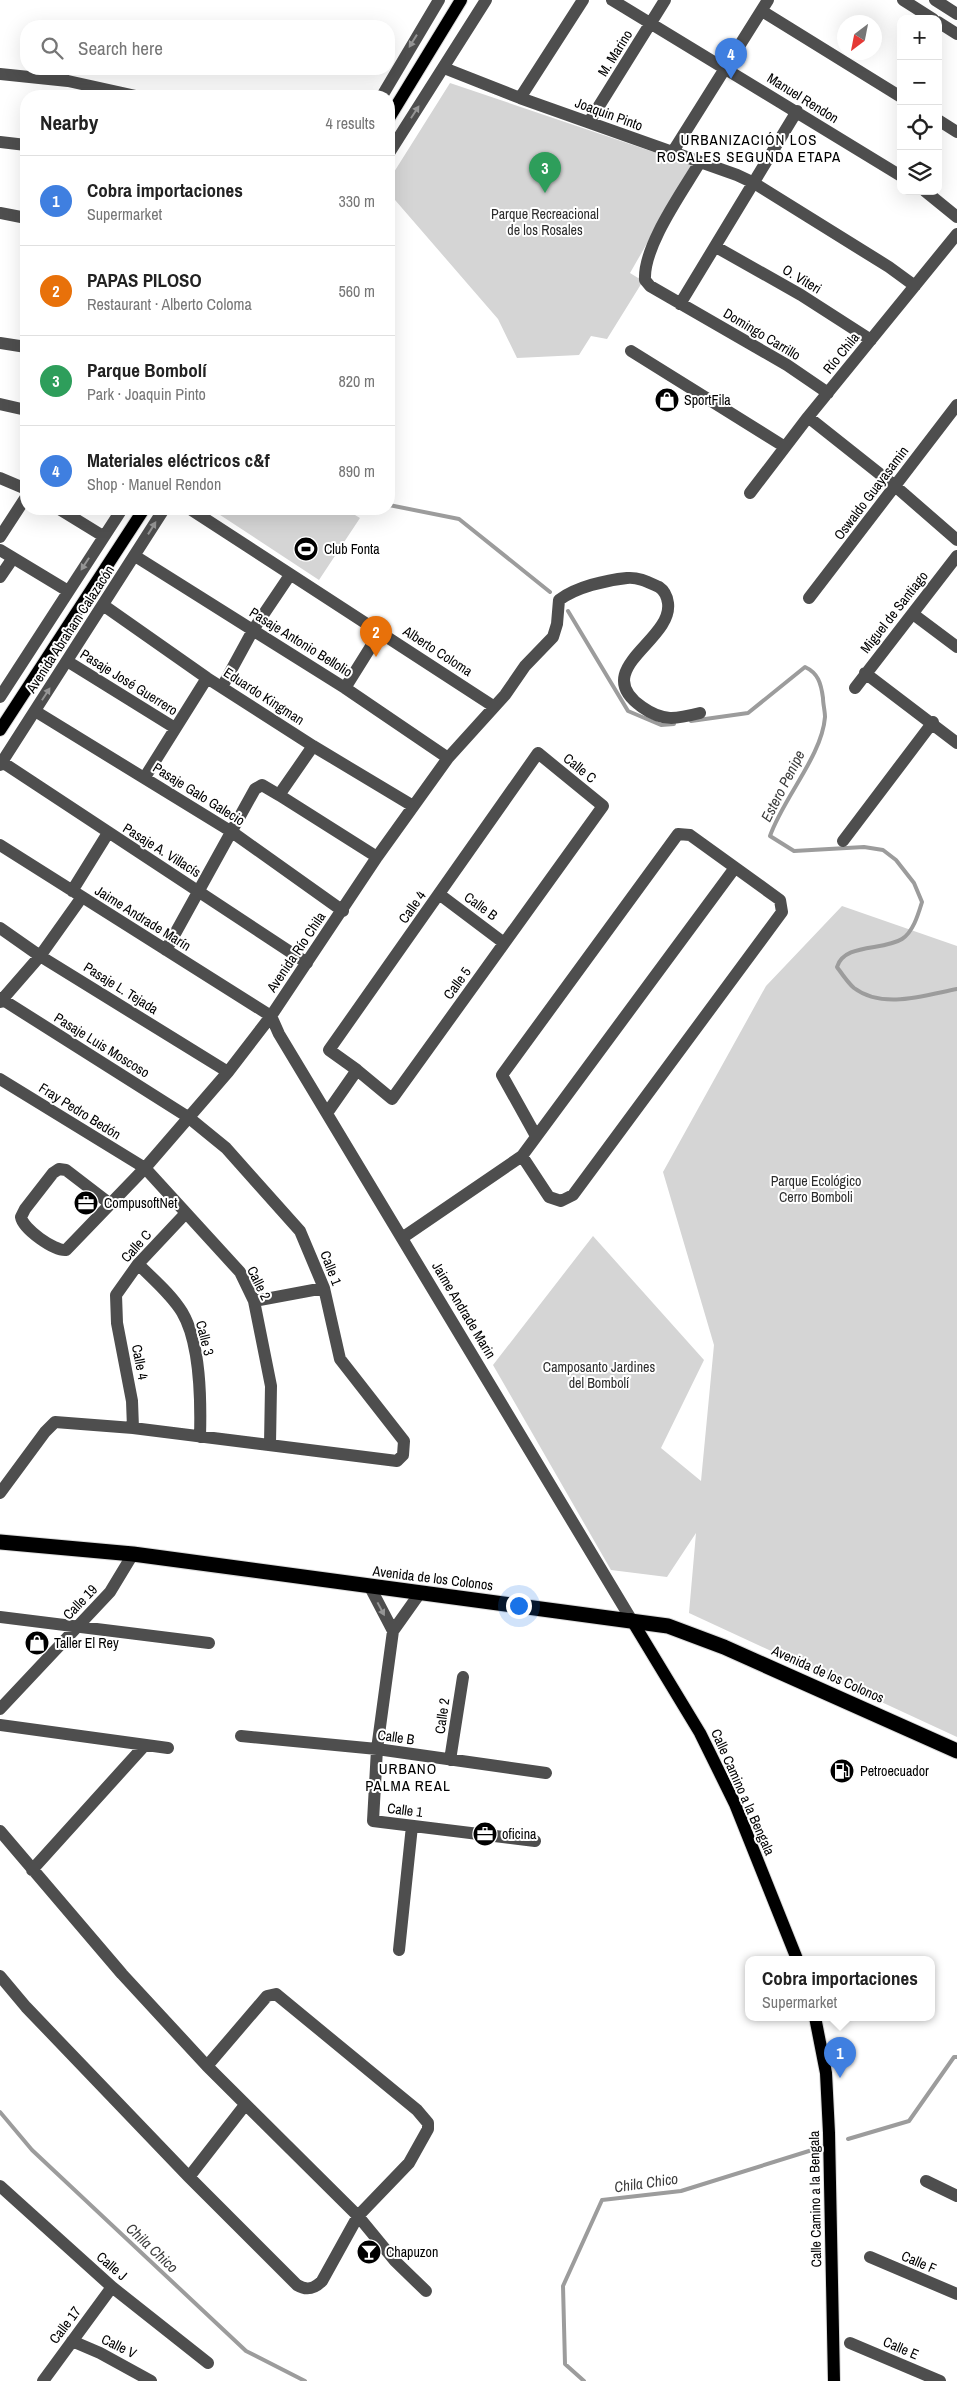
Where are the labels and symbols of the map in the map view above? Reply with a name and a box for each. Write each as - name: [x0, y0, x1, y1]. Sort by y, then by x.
- north arrow: [837, 15, 882, 60]
- street label: M. Marino: [594, 26, 636, 80]
- one-way arrow: [409, 35, 418, 48]
- pin: 4: [715, 38, 747, 79]
- street label: Manuel Rendon: [764, 69, 842, 127]
- street label: Joaquin Pinto: [573, 93, 645, 135]
- one-way arrow: [411, 106, 420, 119]
- district label: URBANIZACIÓN LOS ROSALES SEGUNDA ETAPA: [657, 129, 841, 167]
- pin: 3: [529, 152, 561, 193]
- park label: Parque Recreacional de los Rosales: [491, 205, 599, 239]
- street label: O. Viteri: [779, 260, 825, 298]
- street label: Domingo Carrillo: [720, 304, 804, 364]
- street label: Río Chila: [819, 328, 863, 377]
- shop icon: SportFila: [654, 387, 680, 413]
- place label: SportFila: [684, 391, 731, 409]
- street label: Oswaldo Guayasamin: [830, 442, 912, 544]
- one-way arrow: [148, 522, 157, 535]
- sports icon: Club Fonta: [293, 536, 319, 562]
- place label: Club Fonta: [324, 540, 380, 558]
- one-way arrow: [80, 557, 90, 571]
- street label: Avenida Abraham Calazacón: [21, 562, 118, 697]
- street label: Miguel de Santiago: [856, 567, 932, 657]
- street label: Pasaje Antonio Bellolio: [246, 603, 356, 681]
- pin: 2: [360, 616, 392, 657]
- street label: Alberto Coloma: [399, 621, 477, 680]
- street label: Pasaje José Guerrero: [77, 645, 181, 719]
- street label: Eduardo Kingman: [220, 663, 308, 729]
- one-way arrow: [41, 688, 50, 701]
- water label: Estero Penipe: [756, 746, 810, 825]
- street label: Calle C: [560, 749, 600, 787]
- street label: Pasaje Galo Galecio: [150, 758, 248, 830]
- street label: Pasaje A. Villacís: [120, 819, 205, 881]
- street label: Jaime Andrade Marín: [92, 881, 194, 955]
- street label: Calle 4: [394, 887, 430, 927]
- street label: Calle B: [461, 888, 502, 924]
- street label: Avenida Río Chila: [262, 908, 330, 996]
- street label: Pasaje L. Tejada: [80, 958, 162, 1018]
- street label: Calle 5: [439, 963, 475, 1003]
- street label: Pasaje Luis Moscoso: [51, 1008, 153, 1082]
- street label: Fray Pedro Bedón: [36, 1079, 124, 1143]
- park label: Parque Ecológico Cerro Bomboli: [771, 1172, 861, 1206]
- office icon: CompusoftNet: [73, 1190, 99, 1216]
- place label: CompusoftNet: [104, 1194, 177, 1212]
- street label: Calle C: [117, 1226, 155, 1266]
- street label: Calle 1: [316, 1248, 346, 1288]
- street label: Jaime Andrade Marin: [428, 1258, 500, 1362]
- street label: Calle 2: [243, 1263, 275, 1303]
- street label: Calle 3: [192, 1318, 218, 1358]
- street label: Calle 4: [128, 1343, 152, 1382]
- park label: Camposanto Jardines del Bombolí: [543, 1358, 655, 1392]
- street label: Avenida de los Colonos: [371, 1562, 494, 1594]
- street label: Calle 19: [59, 1581, 101, 1623]
- your location: [506, 1593, 532, 1619]
- one-way arrow: [377, 1602, 385, 1616]
- shop icon: Taller El Rey: [24, 1630, 50, 1656]
- place label: Taller El Rey: [54, 1634, 119, 1652]
- street label: Avenida de los Colonos: [768, 1641, 887, 1707]
- street label: Calle 2: [431, 1697, 453, 1735]
- street label: Calle B: [376, 1726, 416, 1749]
- street label: Calle Camino a la Bengala: [707, 1726, 779, 1859]
- district label: URBANO PALMA REAL: [365, 1758, 451, 1796]
- fuel station icon: Petroecuador: [829, 1758, 855, 1784]
- place label: Petroecuador: [860, 1762, 929, 1780]
- street label: Calle 1: [386, 1799, 424, 1821]
- office icon: oficina: [472, 1821, 498, 1847]
- place label: oficina: [502, 1825, 537, 1843]
- pin: 1: [824, 2037, 856, 2078]
- street label: Calle Camino a la Bengala: [805, 2130, 825, 2267]
- water label: Chila Chico: [613, 2168, 679, 2197]
- water label: Chila Chico: [122, 2218, 183, 2277]
- bar icon: Chapuzon: [356, 2239, 382, 2265]
- place label: Chapuzon: [386, 2243, 438, 2261]
- street label: Calle F: [899, 2247, 939, 2277]
- street label: Calle J: [93, 2248, 131, 2284]
- street label: Calle 17: [45, 2303, 85, 2347]
- street label: Calle V: [98, 2330, 140, 2362]
- street label: Calle E: [880, 2332, 922, 2364]

